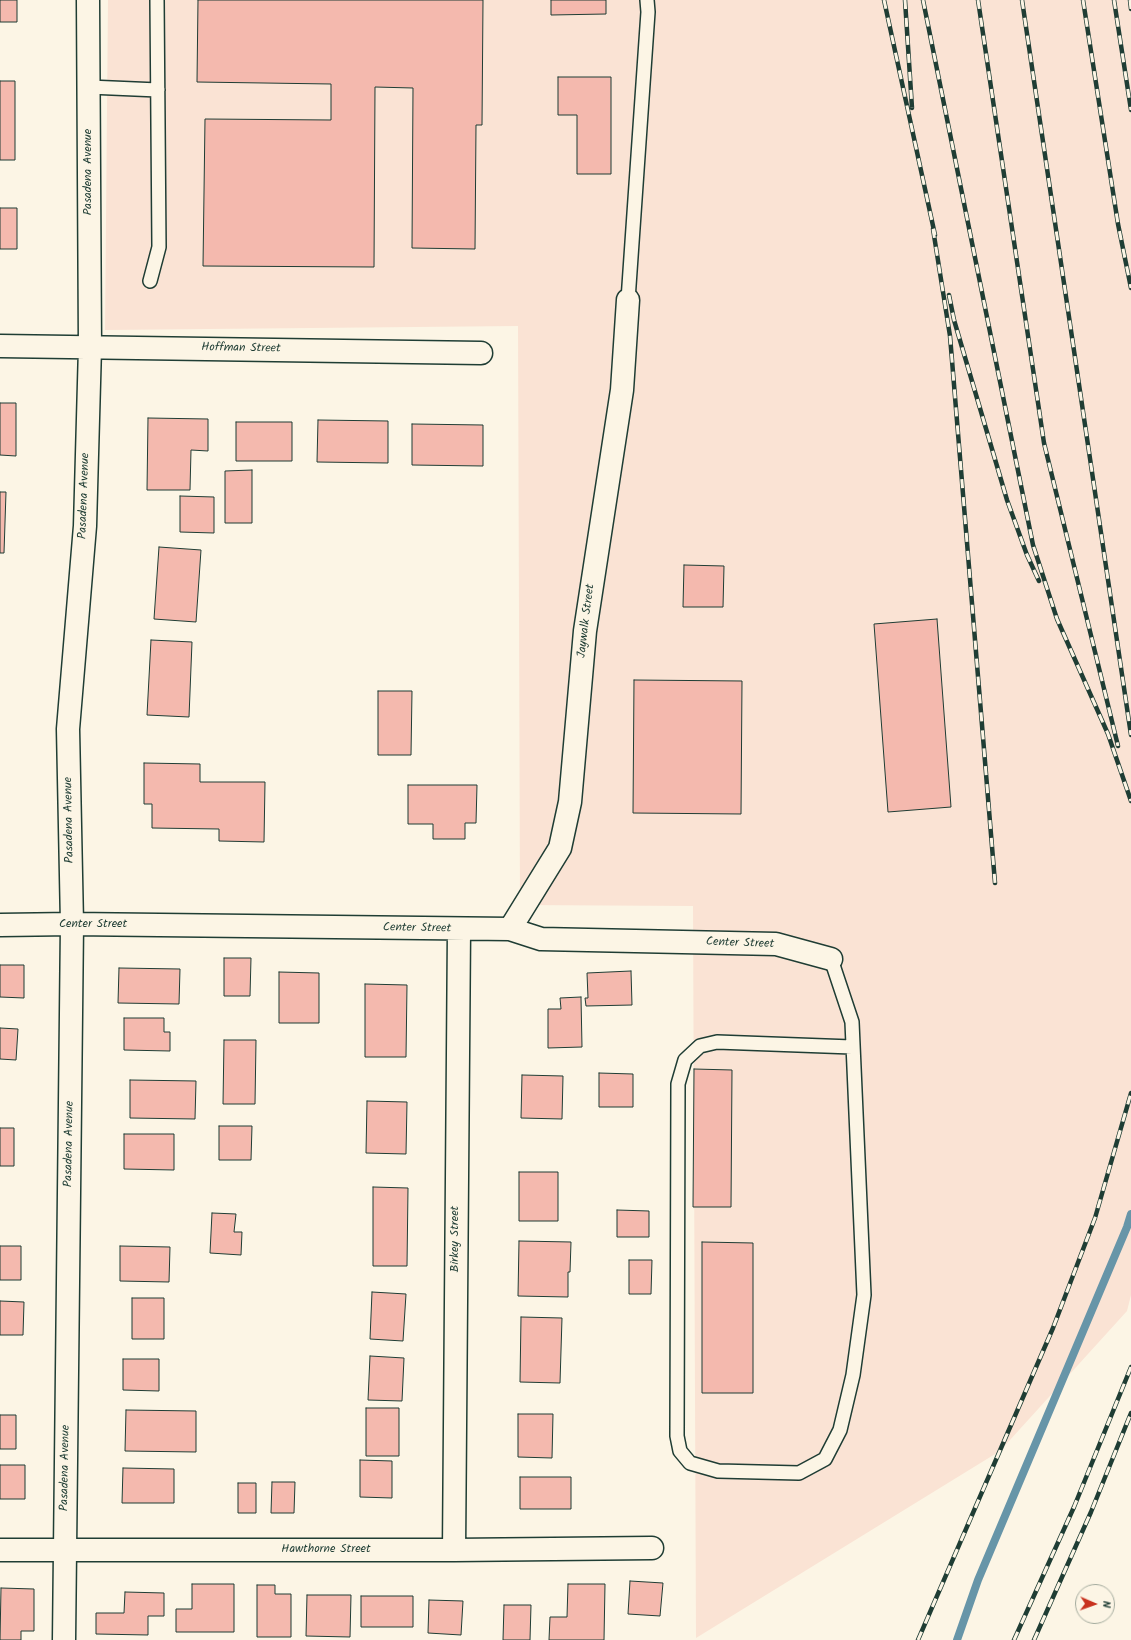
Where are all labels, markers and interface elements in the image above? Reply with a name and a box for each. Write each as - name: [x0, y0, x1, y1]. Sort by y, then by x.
- street label: Pasadena Avenue: [82, 129, 96, 215]
- street label: Hoffman Street: [201, 341, 281, 357]
- street label: Pasadena Avenue: [76, 453, 94, 539]
- street label: Jaywalk Street: [575, 583, 599, 659]
- street label: Pasadena Avenue: [62, 777, 78, 863]
- street label: Center Street: [59, 918, 127, 932]
- street label: Center Street: [383, 921, 451, 937]
- street label: Center Street: [706, 936, 774, 952]
- street label: Pasadena Avenue: [62, 1101, 78, 1187]
- street label: Birkey Street: [449, 1206, 463, 1272]
- street label: Pasadena Avenue: [58, 1425, 74, 1511]
- street label: Hawthorne Street: [281, 1543, 371, 1557]
- north arrow: [1075, 1584, 1115, 1624]
- text: N: [1097, 1601, 1115, 1608]

